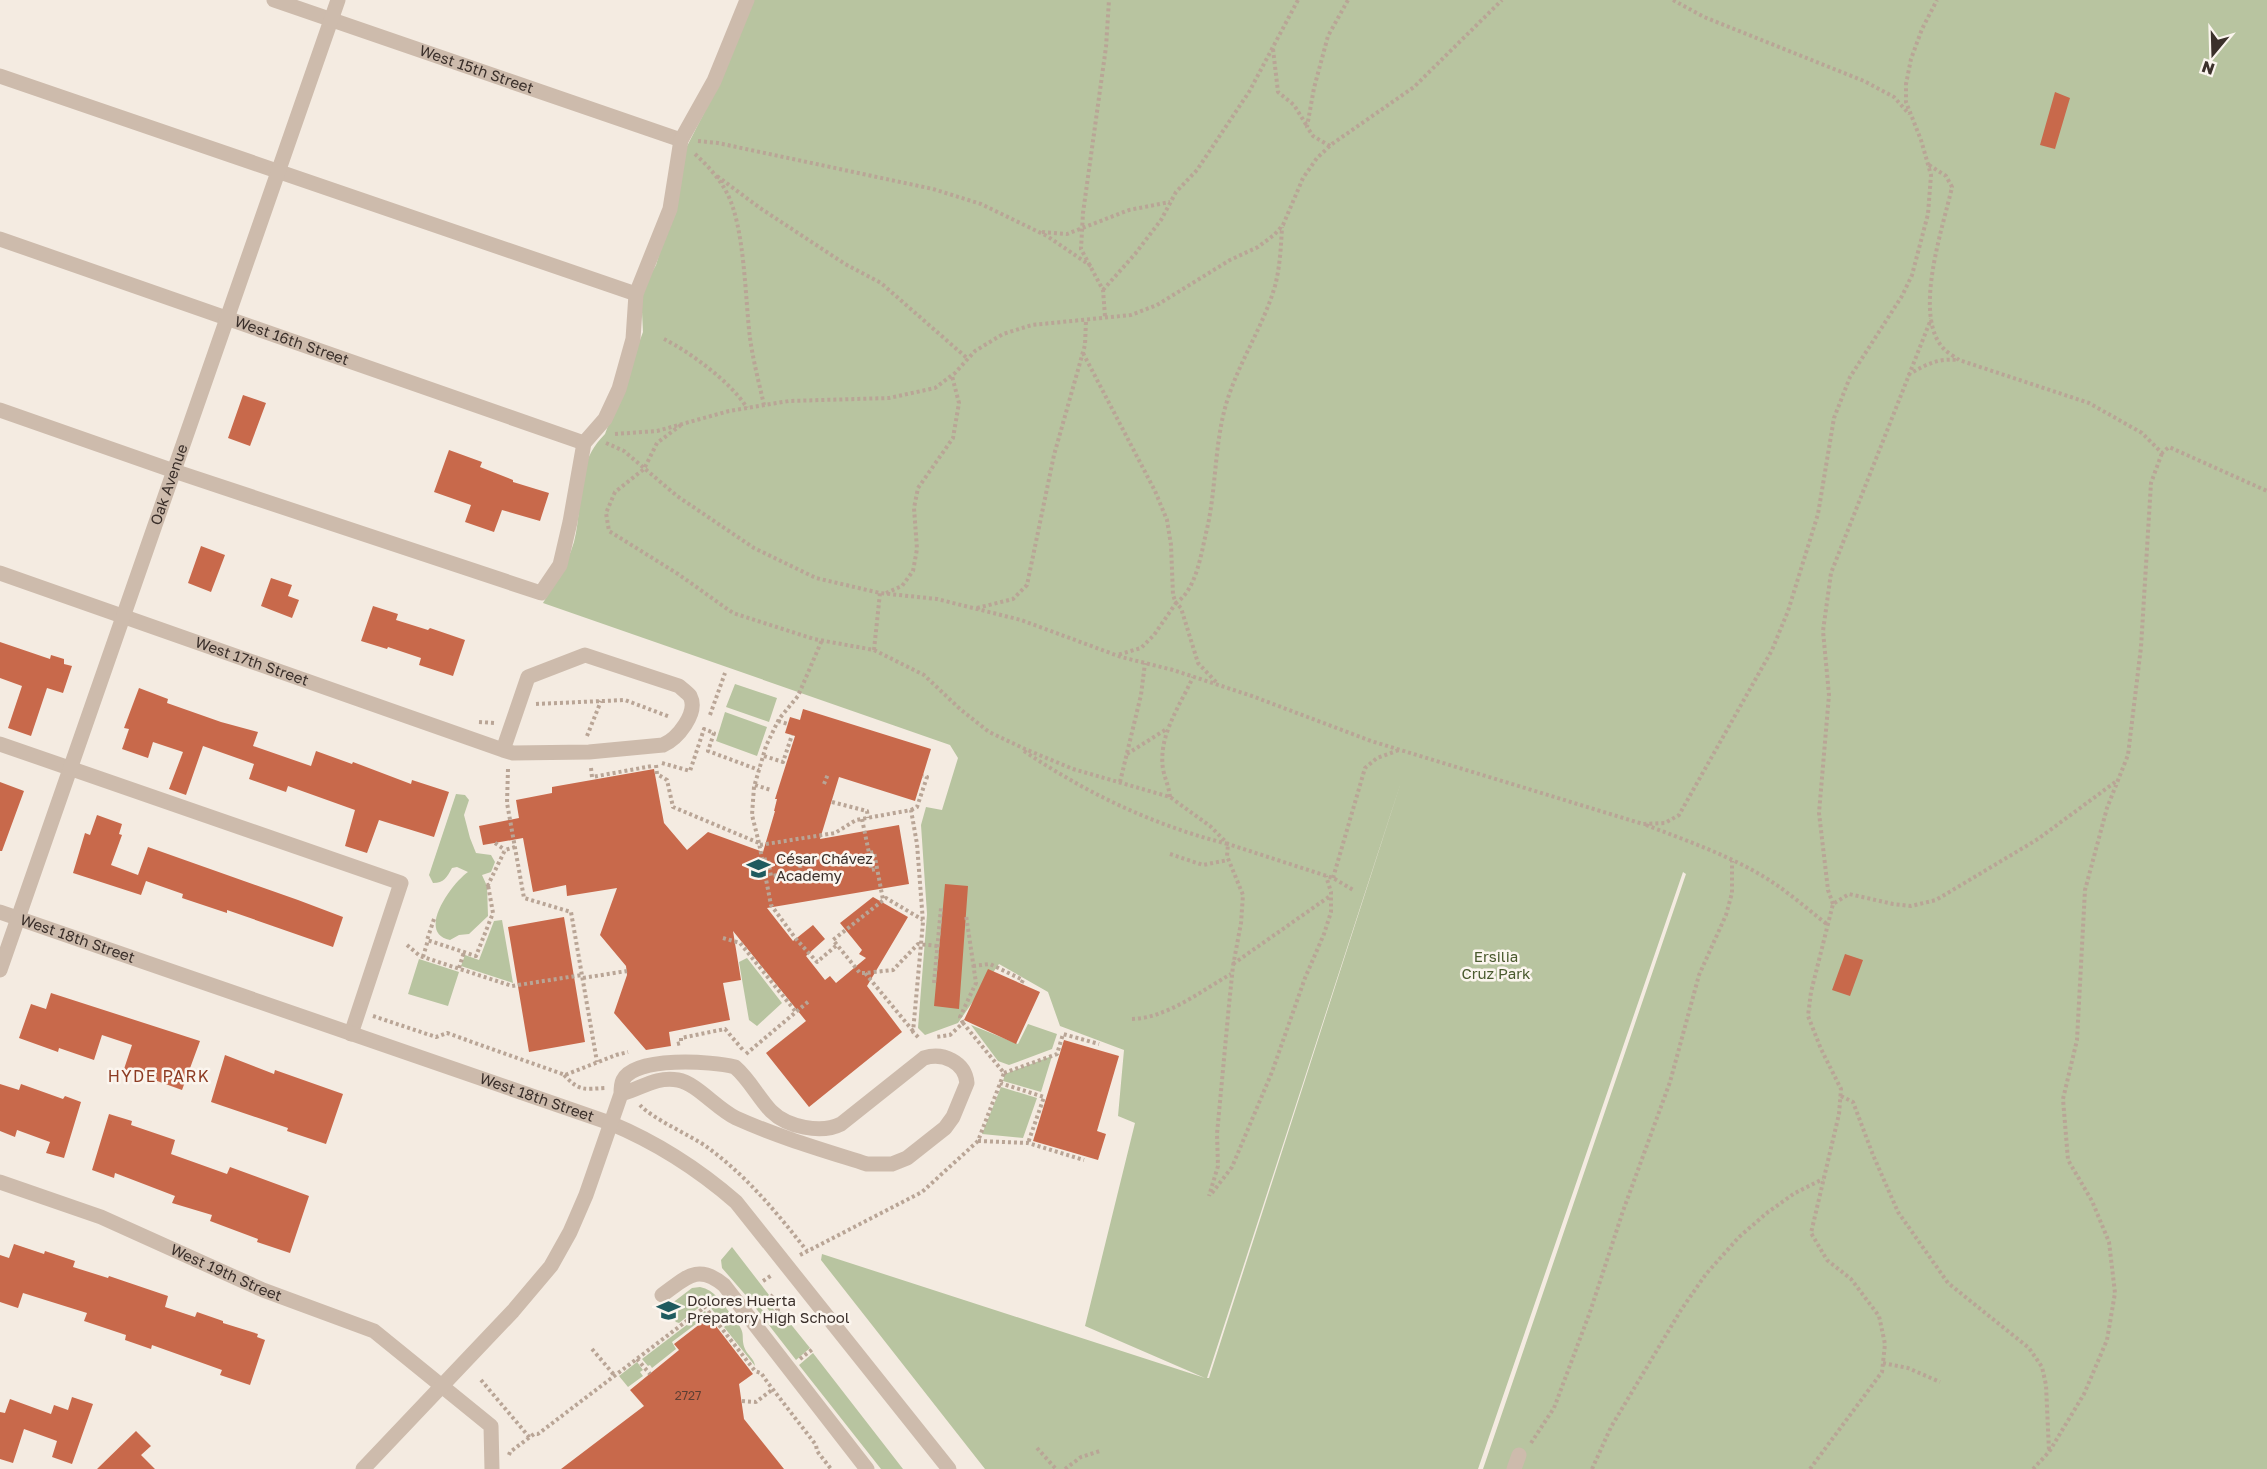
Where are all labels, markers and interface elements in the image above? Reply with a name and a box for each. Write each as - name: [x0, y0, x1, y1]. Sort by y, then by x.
- north arrow: [2183, 24, 2243, 84]
- street label: West 15th Street: [417, 41, 536, 97]
- text: N: [2199, 57, 2217, 80]
- street label: West 16th Street: [232, 312, 352, 368]
- street label: Oak Avenue: [146, 441, 191, 527]
- street label: West 17th Street: [193, 632, 311, 689]
- place label: César Chávez Academy: [776, 849, 873, 884]
- school or university icon: César Chávez Academy: [745, 855, 771, 881]
- street label: West 18th Street: [18, 910, 138, 966]
- park label: Ersilia Cruz Park: [1461, 947, 1531, 982]
- district label: HYDE PARK: [108, 1066, 210, 1086]
- street label: West 18th Street: [477, 1069, 597, 1125]
- street label: West 19th Street: [168, 1240, 285, 1304]
- place label: Dolores Huerta Prepatory High School: [687, 1291, 850, 1326]
- school or university icon: Dolores Huerta Prepatory High School: [656, 1297, 682, 1323]
- house number: 2727: [675, 1388, 701, 1403]

